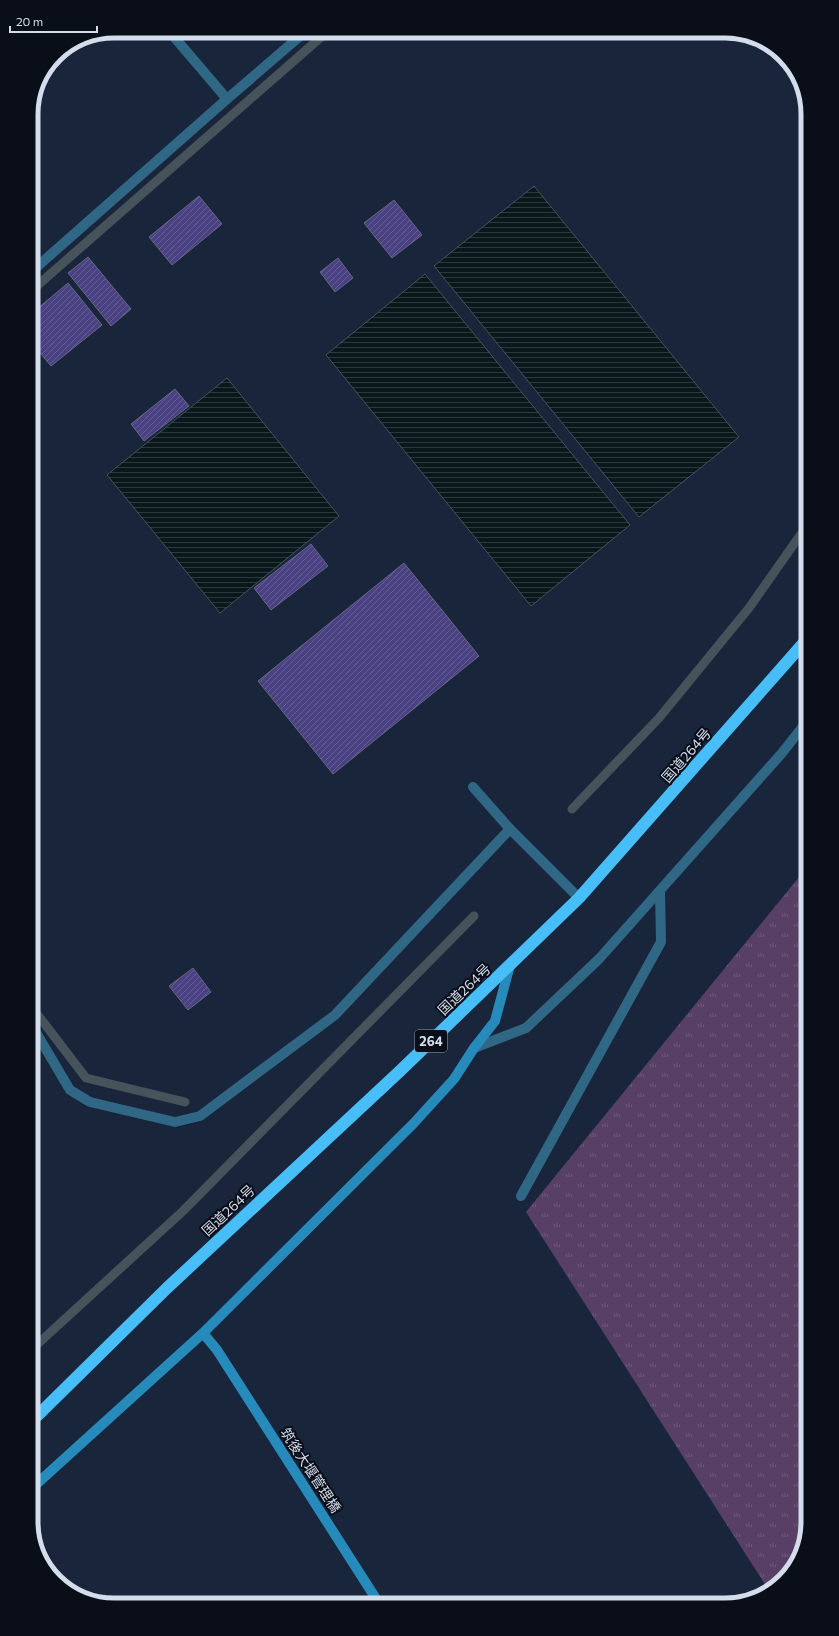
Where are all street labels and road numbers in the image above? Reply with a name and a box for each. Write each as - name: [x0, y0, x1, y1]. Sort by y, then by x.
- street label: 国道264号: [658, 724, 714, 786]
- street label: 国道264号: [434, 960, 494, 1018]
- road number: 264: [415, 1030, 447, 1052]
- street label: 国道264号: [198, 1181, 258, 1239]
- street label: 筑後大堰管理橋: [277, 1424, 345, 1516]

